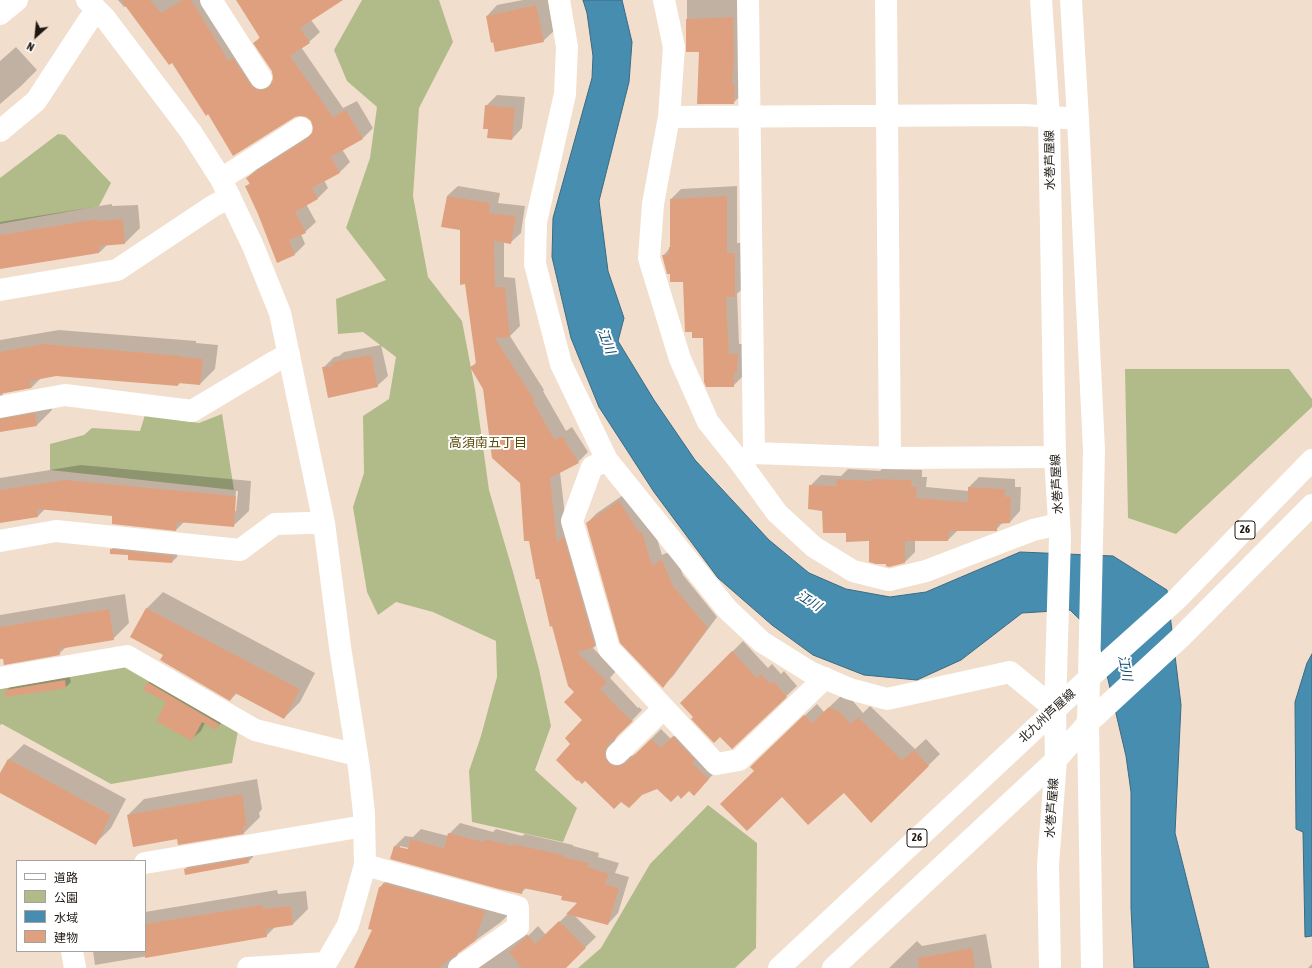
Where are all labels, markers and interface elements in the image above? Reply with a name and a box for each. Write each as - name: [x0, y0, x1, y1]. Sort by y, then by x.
- north arrow: [16, 16, 56, 56]
- text: N: [25, 40, 36, 54]
- street label: 水巻芦屋線: [1042, 130, 1058, 190]
- water label: 江川: [594, 326, 618, 356]
- district label: 高須南五丁目: [449, 435, 527, 451]
- street label: 水巻芦屋線: [1048, 454, 1066, 514]
- road number: 26: [1235, 521, 1255, 539]
- water label: 江川: [794, 587, 824, 615]
- water label: 江川: [1115, 654, 1135, 682]
- street label: 北九州芦屋線: [1016, 686, 1078, 746]
- street label: 水巻芦屋線: [1043, 778, 1061, 838]
- road number: 26: [907, 829, 927, 847]
- legend: [16, 860, 146, 952]
- text: 道路: [54, 871, 78, 885]
- text: 公園: [54, 891, 78, 905]
- text: 水域: [54, 911, 78, 925]
- text: 建物: [54, 931, 78, 945]

